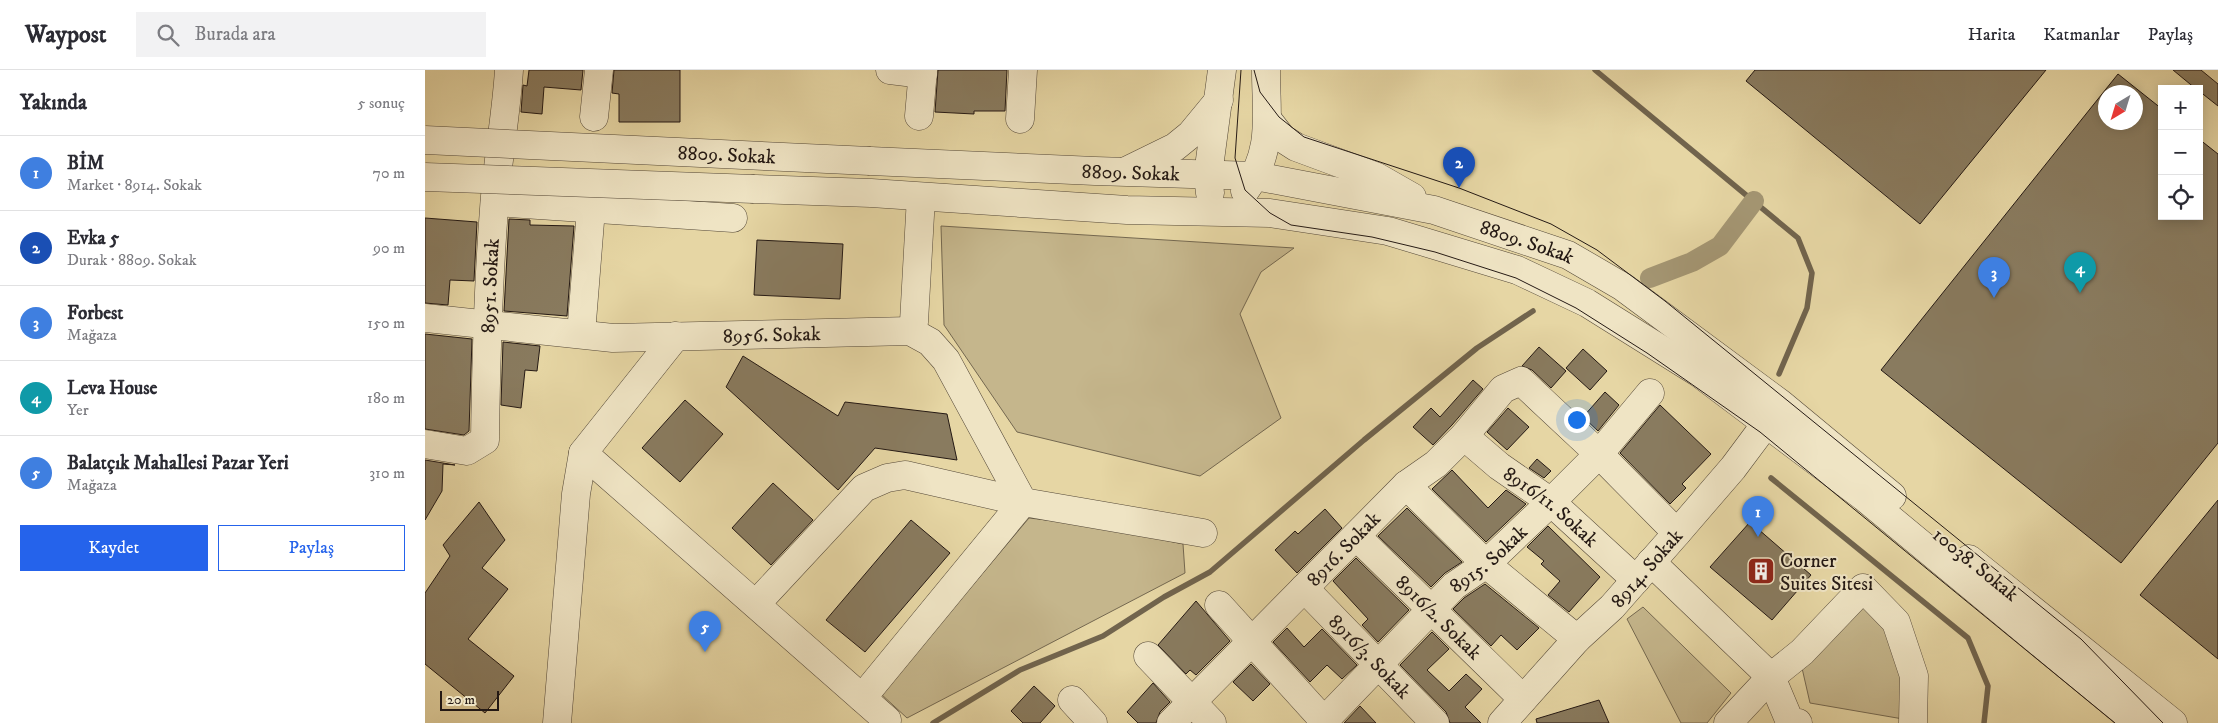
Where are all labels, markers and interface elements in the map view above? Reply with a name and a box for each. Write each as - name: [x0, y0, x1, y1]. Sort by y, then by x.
- search box: [136, 12, 486, 57]
- text: Waypost: [25, 20, 106, 50]
- icon: search: [154, 21, 182, 49]
- text: Burada ara: [194, 23, 276, 46]
- text: Harita: [1968, 24, 2015, 46]
- text: Katmanlar: [2043, 24, 2120, 46]
- text: Paylaş: [2148, 24, 2193, 46]
- north arrow: [2098, 85, 2143, 130]
- map controls: [2158, 85, 2203, 220]
- button: +: [2158, 85, 2203, 130]
- text: Yakında: [20, 90, 87, 116]
- text: 5 sonuç: [358, 93, 405, 113]
- button: −: [2158, 130, 2203, 175]
- street label: 8809. Sokak: [677, 141, 776, 171]
- pin: 2: [1443, 147, 1475, 188]
- text: BİM: [67, 152, 104, 175]
- street label: 8809. Sokak: [1081, 159, 1180, 188]
- text: 1: [33, 163, 39, 183]
- text: 70 m: [373, 163, 405, 183]
- text: Market · 8914. Sokak: [67, 175, 202, 195]
- button: locate: [2158, 175, 2203, 220]
- street label: 8809. Sokak: [1476, 215, 1579, 270]
- text: Evka 5: [67, 227, 119, 250]
- text: 2: [32, 238, 40, 258]
- text: 90 m: [373, 238, 405, 258]
- street label: 8951. Sokak: [476, 238, 506, 334]
- text: Durak · 8809. Sokak: [67, 250, 197, 270]
- pin: 4: [2064, 252, 2096, 293]
- pin: 3: [1978, 257, 2010, 298]
- text: Forbest: [67, 302, 123, 325]
- text: 3: [33, 313, 39, 333]
- text: 150 m: [367, 313, 405, 333]
- street label: 8956. Sokak: [723, 322, 821, 349]
- text: Mağaza: [67, 325, 117, 345]
- text: Leva House: [67, 377, 157, 400]
- text: 4: [31, 388, 41, 408]
- text: 180 m: [367, 388, 405, 408]
- text: Yer: [67, 400, 89, 420]
- your location: [1564, 407, 1590, 433]
- text: Balatçık Mahallesi Pazar Yeri: [67, 452, 289, 475]
- street label: 8916/11. Sokak: [1498, 462, 1603, 553]
- text: 5: [32, 463, 40, 483]
- text: 310 m: [369, 463, 405, 483]
- text: Mağaza: [67, 475, 117, 495]
- pin: 1: [1742, 496, 1774, 537]
- street label: 8916. Sokak: [1302, 507, 1387, 592]
- street label: 8915. Sokak: [1445, 520, 1533, 599]
- street label: 10038. Sokak: [1927, 523, 2023, 608]
- street label: 8914. Sokak: [1606, 524, 1689, 614]
- button: Kaydet: [20, 525, 208, 571]
- button: Paylaş: [218, 525, 405, 571]
- place label: Corner Suites Sitesi: [1780, 549, 1873, 597]
- building icon: Corner Suites Sitesi: [1746, 556, 1776, 586]
- street label: 8916/2. Sokak: [1390, 570, 1486, 666]
- street label: 8916/3. Sokak: [1322, 610, 1416, 705]
- pin: 5: [689, 611, 721, 652]
- scale bar: [440, 688, 499, 711]
- text: 20 m: [447, 691, 475, 709]

